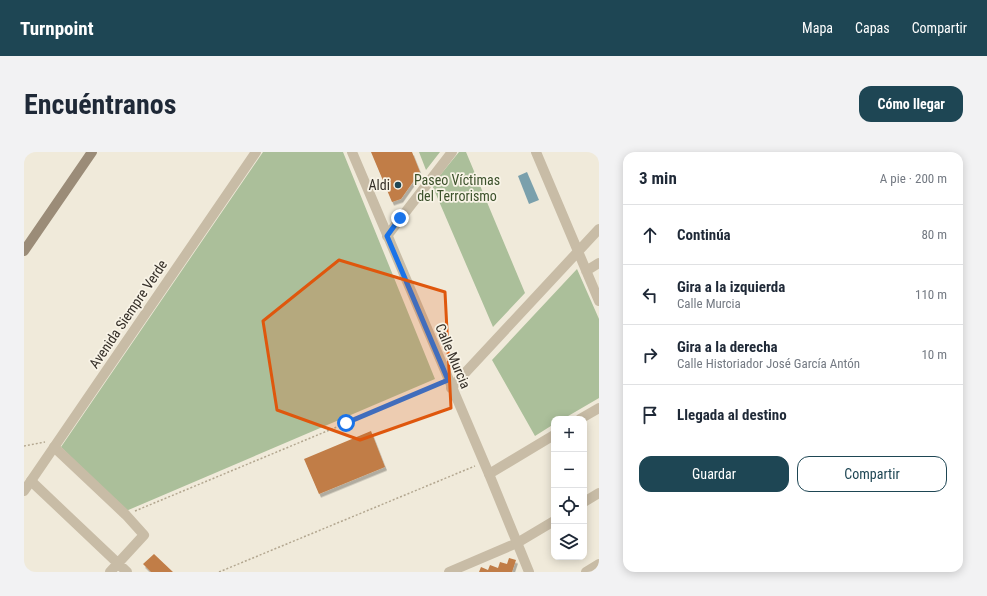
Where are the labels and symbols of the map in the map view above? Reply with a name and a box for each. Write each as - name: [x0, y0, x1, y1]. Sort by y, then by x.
- park label: Paseo Víctimas del Terrorismo: [414, 172, 500, 204]
- place label: Aldi: [369, 177, 390, 193]
- marker: Aldi: [393, 180, 403, 190]
- route end: [391, 209, 409, 227]
- street label: Avenida Siempre Verde: [86, 256, 170, 371]
- street label: Calle Murcia: [432, 321, 474, 391]
- route start: [337, 414, 355, 432]

